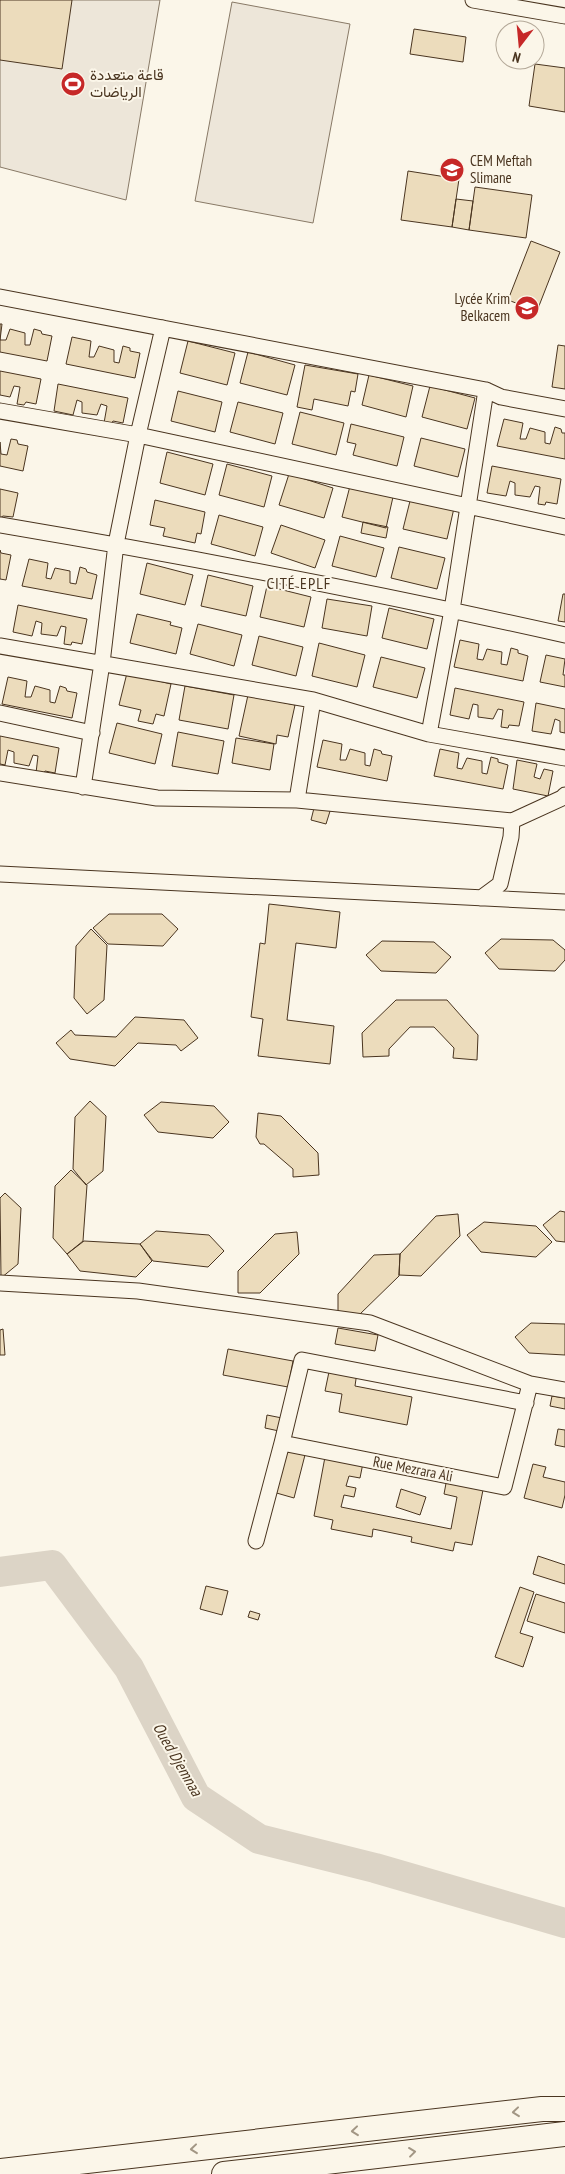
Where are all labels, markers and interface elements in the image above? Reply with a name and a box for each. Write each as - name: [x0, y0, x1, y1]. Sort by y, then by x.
- north arrow: [495, 20, 545, 70]
- text: N: [510, 48, 523, 67]
- place label: قاعة متعددة الرياضات: [90, 65, 164, 101]
- sports icon: قاعة متعددة الرياضات: [60, 71, 86, 97]
- place label: CEM Meftah Slimane: [470, 151, 532, 187]
- school or university icon: CEM Meftah Slimane: [439, 157, 465, 183]
- place label: Lycée Krim Belkacem: [455, 289, 510, 325]
- school or university icon: Lycée Krim Belkacem: [514, 295, 540, 321]
- district label: CITÉ EPLF: [267, 573, 331, 593]
- street label: Rue Mezrara Ali: [372, 1451, 455, 1486]
- water label: Oued Djemnaa: [149, 1719, 208, 1801]
- one-way arrow: [512, 2106, 520, 2117]
- one-way arrow: [351, 2125, 359, 2136]
- one-way arrow: [189, 2143, 197, 2154]
- one-way arrow: [408, 2147, 416, 2158]

